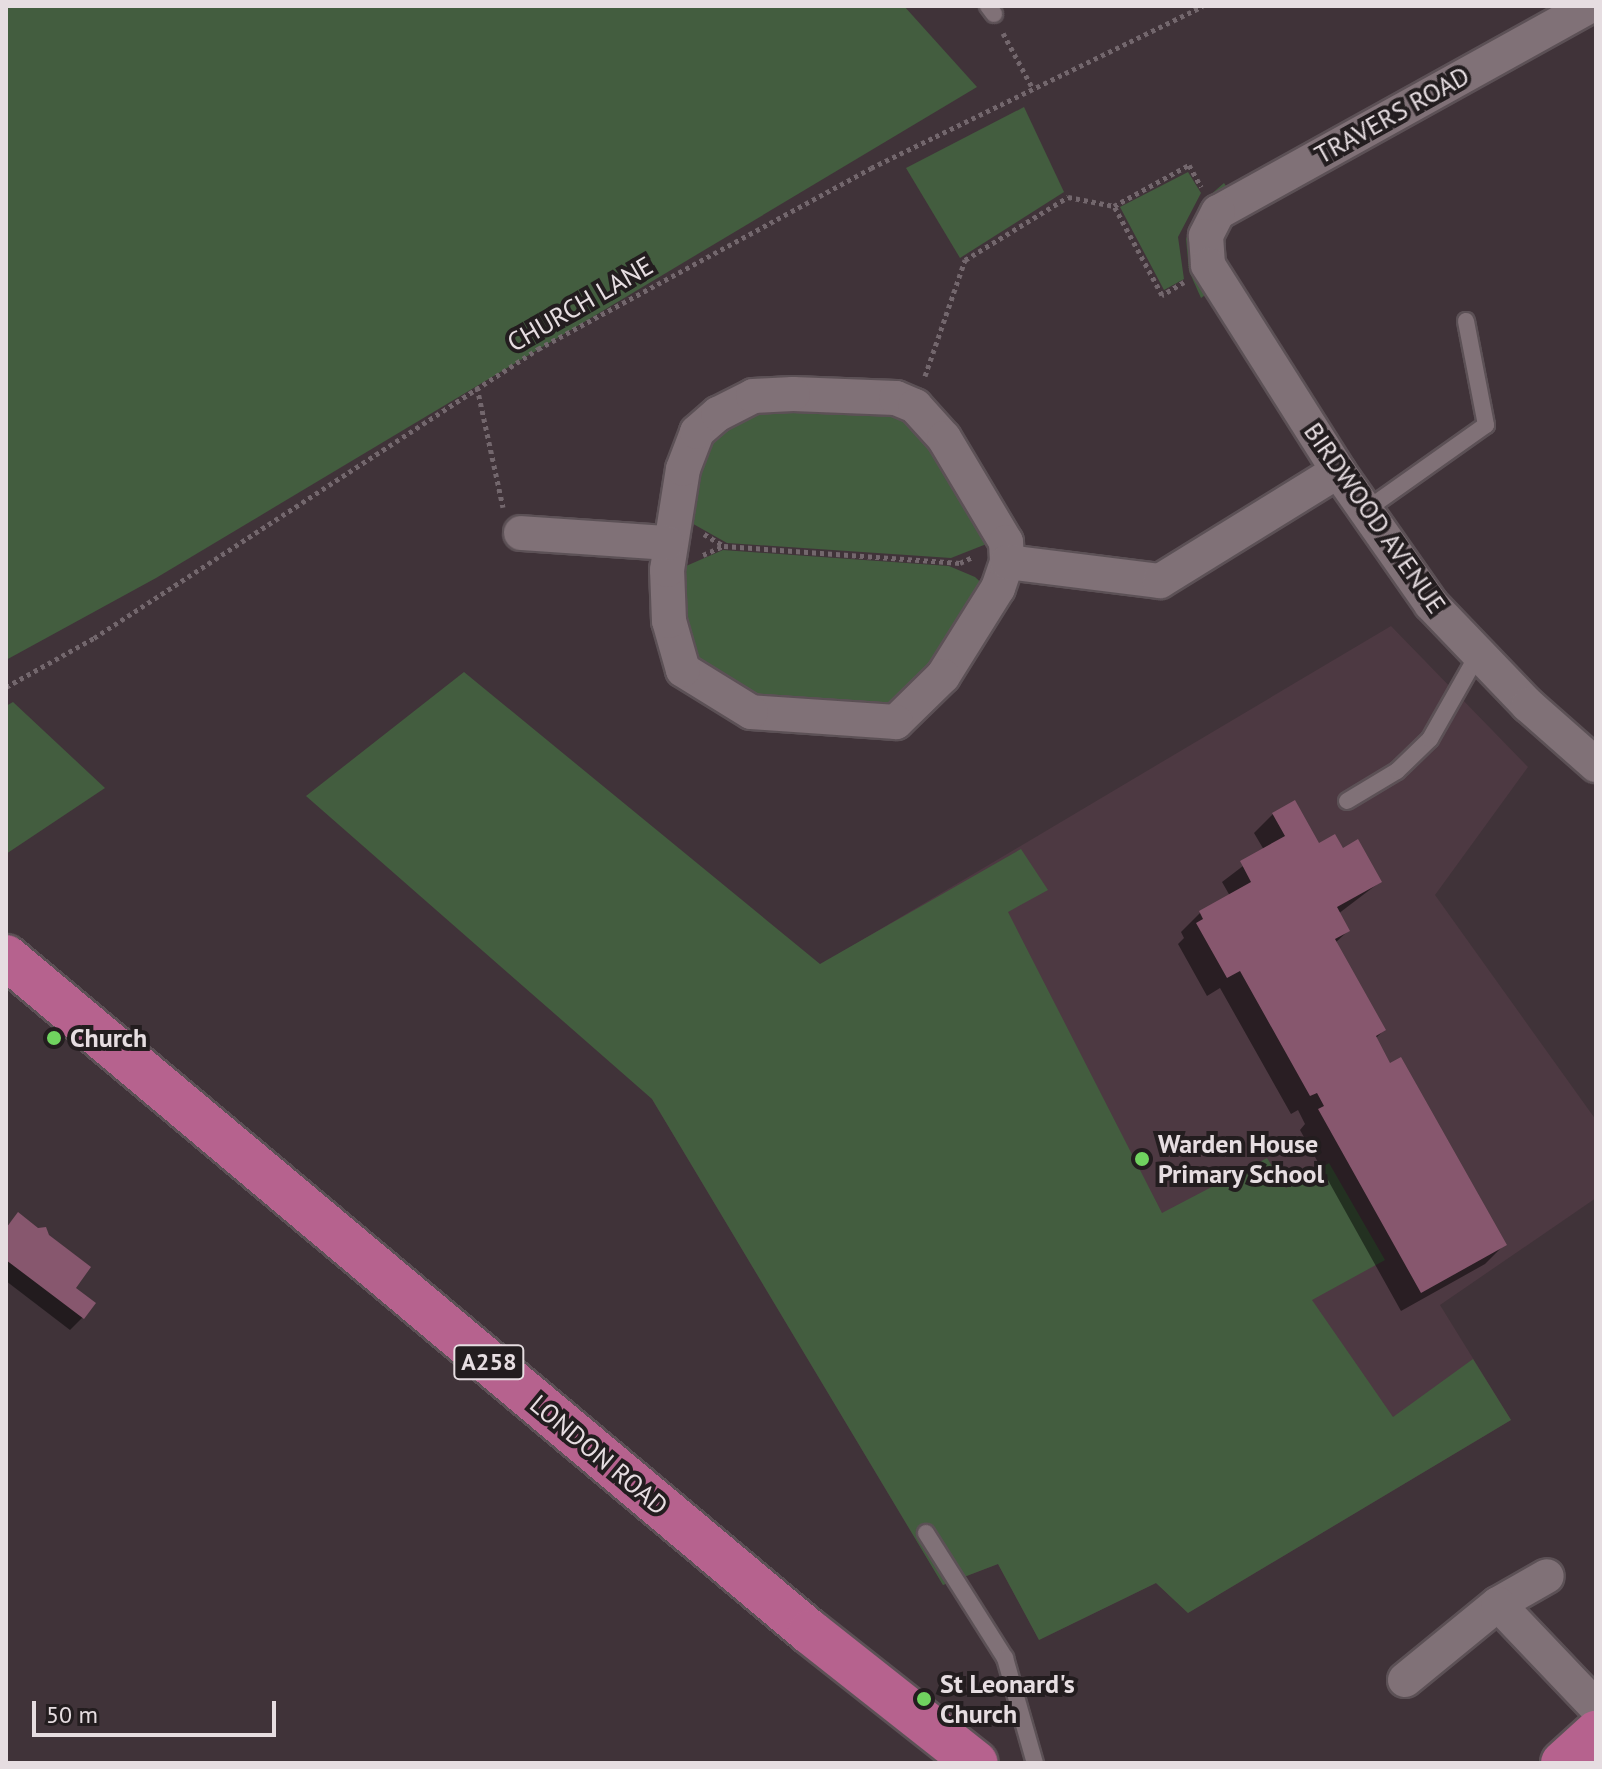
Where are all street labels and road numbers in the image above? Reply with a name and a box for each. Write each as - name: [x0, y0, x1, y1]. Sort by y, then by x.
- street label: TRAVERS ROAD: [1309, 60, 1475, 170]
- street label: CHURCH LANE: [502, 250, 658, 358]
- street label: BIRDWOOD AVENUE: [1297, 416, 1453, 620]
- road number: A258: [453, 1342, 525, 1382]
- street label: LONDON ROAD: [524, 1388, 674, 1522]

